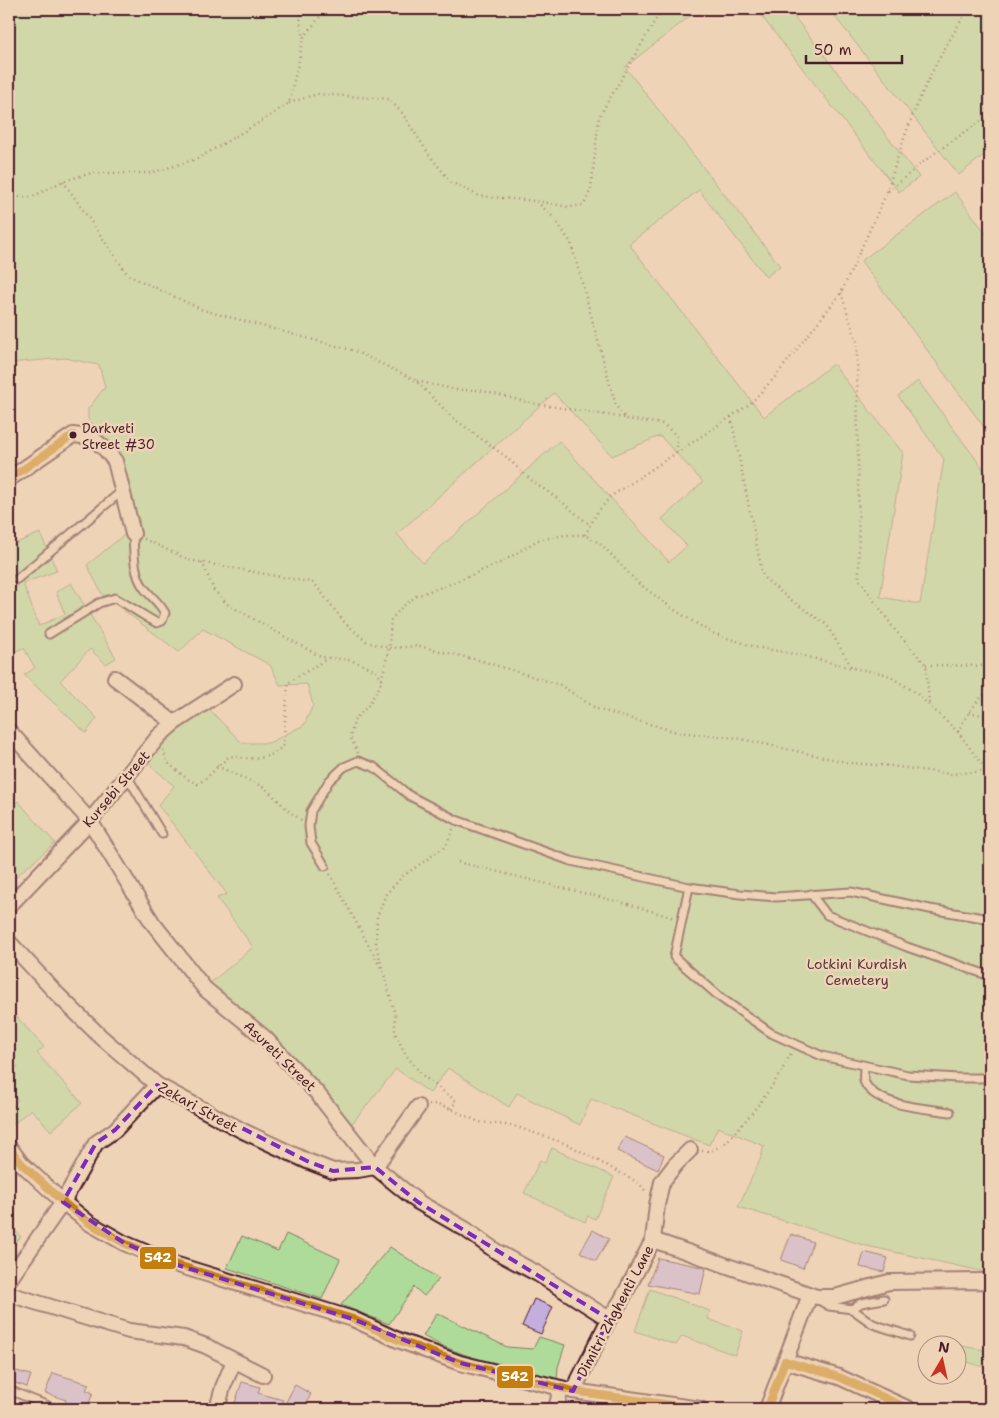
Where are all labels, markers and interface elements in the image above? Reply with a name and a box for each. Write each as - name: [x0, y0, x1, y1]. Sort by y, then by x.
- scale bar: [806, 32, 903, 64]
- text: 50 m: [814, 40, 852, 60]
- place label: Darkveti Street #30: [82, 420, 155, 453]
- marker: Darkveti Street #30: [68, 430, 78, 440]
- street label: Kursebi Street: [79, 747, 153, 831]
- park label: Lotkini Kurdish Cemetery: [807, 955, 907, 989]
- street label: Asureti Street: [240, 1017, 320, 1095]
- street label: Zekari Street: [155, 1078, 241, 1136]
- street label: Dimitri Zhghenti Lane: [573, 1242, 658, 1380]
- line badge: 542: [139, 1246, 177, 1270]
- text: 542: [144, 1248, 172, 1266]
- north arrow: [916, 1336, 966, 1386]
- text: N: [937, 1337, 951, 1357]
- line badge: 542: [496, 1365, 534, 1389]
- text: 542: [501, 1367, 529, 1385]

